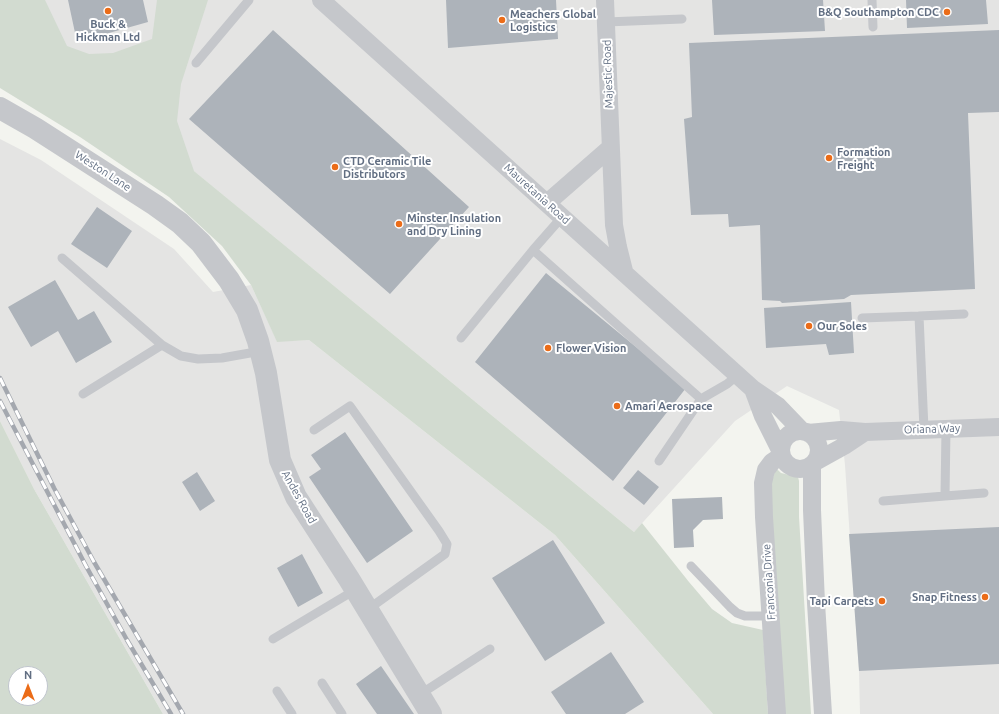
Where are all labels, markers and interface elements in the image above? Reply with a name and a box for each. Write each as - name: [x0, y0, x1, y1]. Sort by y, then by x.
- place label: B&Q Southampton CDC: [818, 5, 939, 19]
- marker: Buck & Hickman Ltd: [103, 6, 113, 16]
- place label: Meachers Global Logistics: [510, 7, 596, 33]
- marker: B&Q Southampton CDC: [942, 7, 952, 17]
- marker: Meachers Global Logistics: [497, 15, 507, 25]
- place label: Buck & Hickman Ltd: [76, 17, 140, 43]
- street label: Majestic Road: [600, 39, 616, 109]
- place label: Formation Freight: [837, 145, 891, 171]
- street label: Weston Lane: [73, 148, 133, 194]
- marker: Formation Freight: [824, 153, 834, 163]
- place label: CTD Ceramic Tile Distributors: [343, 154, 431, 180]
- street label: Mauretania Road: [501, 161, 573, 227]
- marker: CTD Ceramic Tile Distributors: [330, 162, 340, 172]
- place label: Minster Insulation and Dry Lining: [407, 211, 501, 237]
- marker: Minster Insulation and Dry Lining: [394, 219, 404, 229]
- place label: Our Soles: [817, 319, 867, 333]
- marker: Our Soles: [804, 321, 814, 331]
- place label: Flower Vision: [556, 341, 626, 355]
- marker: Flower Vision: [543, 343, 553, 353]
- place label: Amari Aerospace: [625, 399, 713, 413]
- marker: Amari Aerospace: [612, 401, 622, 411]
- street label: Oriana Way: [904, 421, 960, 437]
- street label: Andes Road: [279, 468, 319, 526]
- street label: Franconia Drive: [760, 543, 778, 621]
- place label: Snap Fitness: [912, 590, 977, 604]
- marker: Snap Fitness: [980, 592, 990, 602]
- place label: Tapi Carpets: [809, 594, 874, 608]
- marker: Tapi Carpets: [877, 596, 887, 606]
- north arrow: [8, 666, 48, 706]
- text: N: [24, 669, 32, 681]

